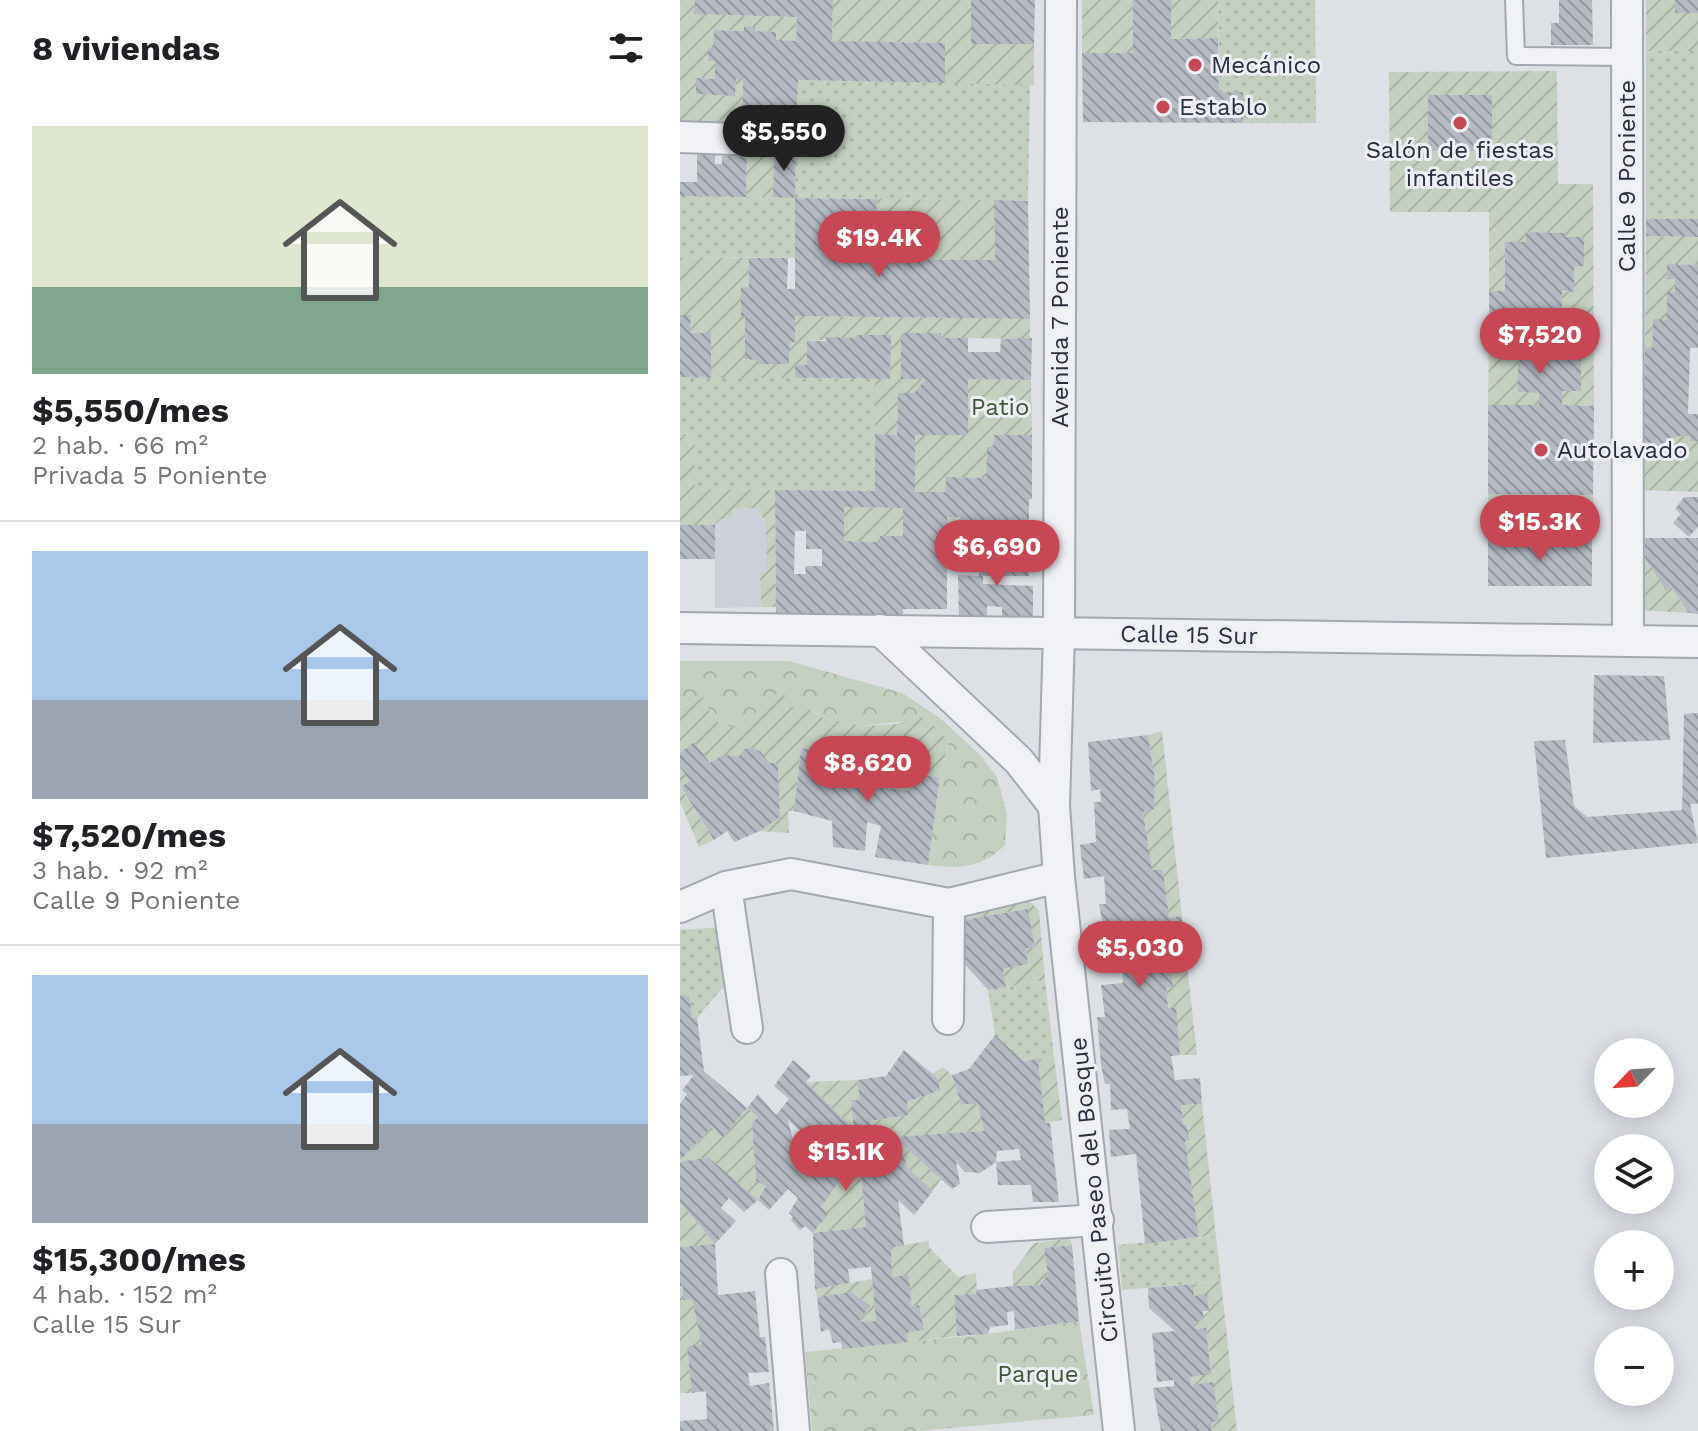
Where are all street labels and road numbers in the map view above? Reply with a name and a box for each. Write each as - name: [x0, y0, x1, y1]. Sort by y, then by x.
- street label: Calle 9 Poniente: [1613, 80, 1641, 272]
- street label: Avenida 7 Poniente: [1046, 206, 1074, 428]
- street label: Calle 15 Sur: [1120, 620, 1258, 650]
- street label: Circuito Paseo del Bosque: [1064, 1036, 1124, 1344]

